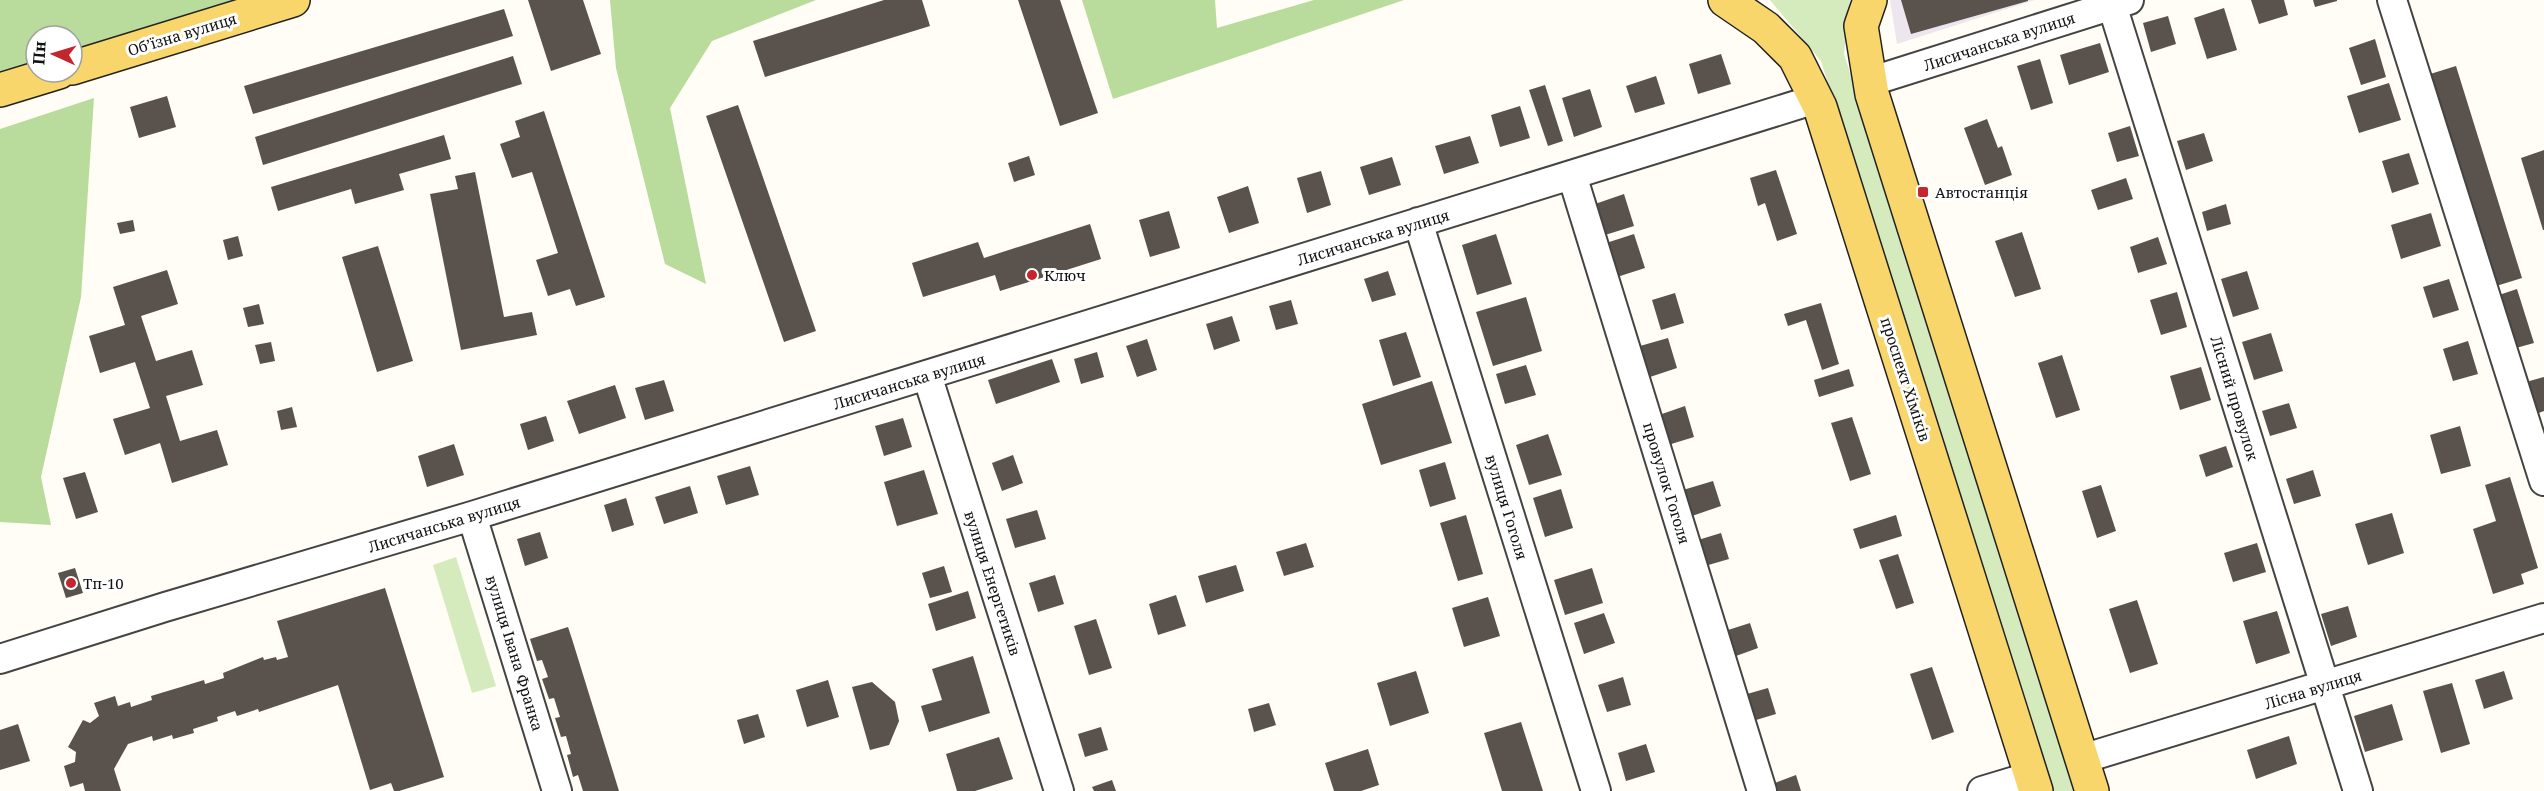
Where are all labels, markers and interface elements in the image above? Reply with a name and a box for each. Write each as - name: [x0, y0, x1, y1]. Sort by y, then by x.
- street label: Лисичанська вулиця: [1921, 7, 2077, 75]
- street label: Об’їзна вулиця: [125, 8, 239, 60]
- north arrow: [24, 24, 84, 84]
- text: Пн: [27, 40, 51, 66]
- place label: Автостанція: [1935, 182, 2028, 202]
- marker: Автостанція: [1916, 185, 1930, 199]
- street label: Лисичанська вулиця: [1294, 204, 1452, 270]
- place label: Ключ: [1044, 265, 1086, 285]
- marker: Ключ: [1025, 268, 1039, 282]
- street label: проспект Хіміків: [1877, 314, 1935, 444]
- street label: Лісний провулок: [2207, 333, 2264, 463]
- street label: Лисичанська вулиця: [830, 348, 988, 414]
- street label: провулок Гоголя: [1639, 420, 1695, 546]
- street label: вулиця Гоголя: [1481, 452, 1533, 562]
- street label: Лисичанська вулиця: [365, 491, 523, 557]
- street label: вулиця Енергетиків: [960, 508, 1026, 658]
- place label: Тп-10: [83, 573, 124, 593]
- street label: вулиця Івана Франка: [482, 573, 548, 733]
- marker: Тп-10: [64, 576, 78, 590]
- street label: Лісна вулиця: [2262, 665, 2364, 713]

